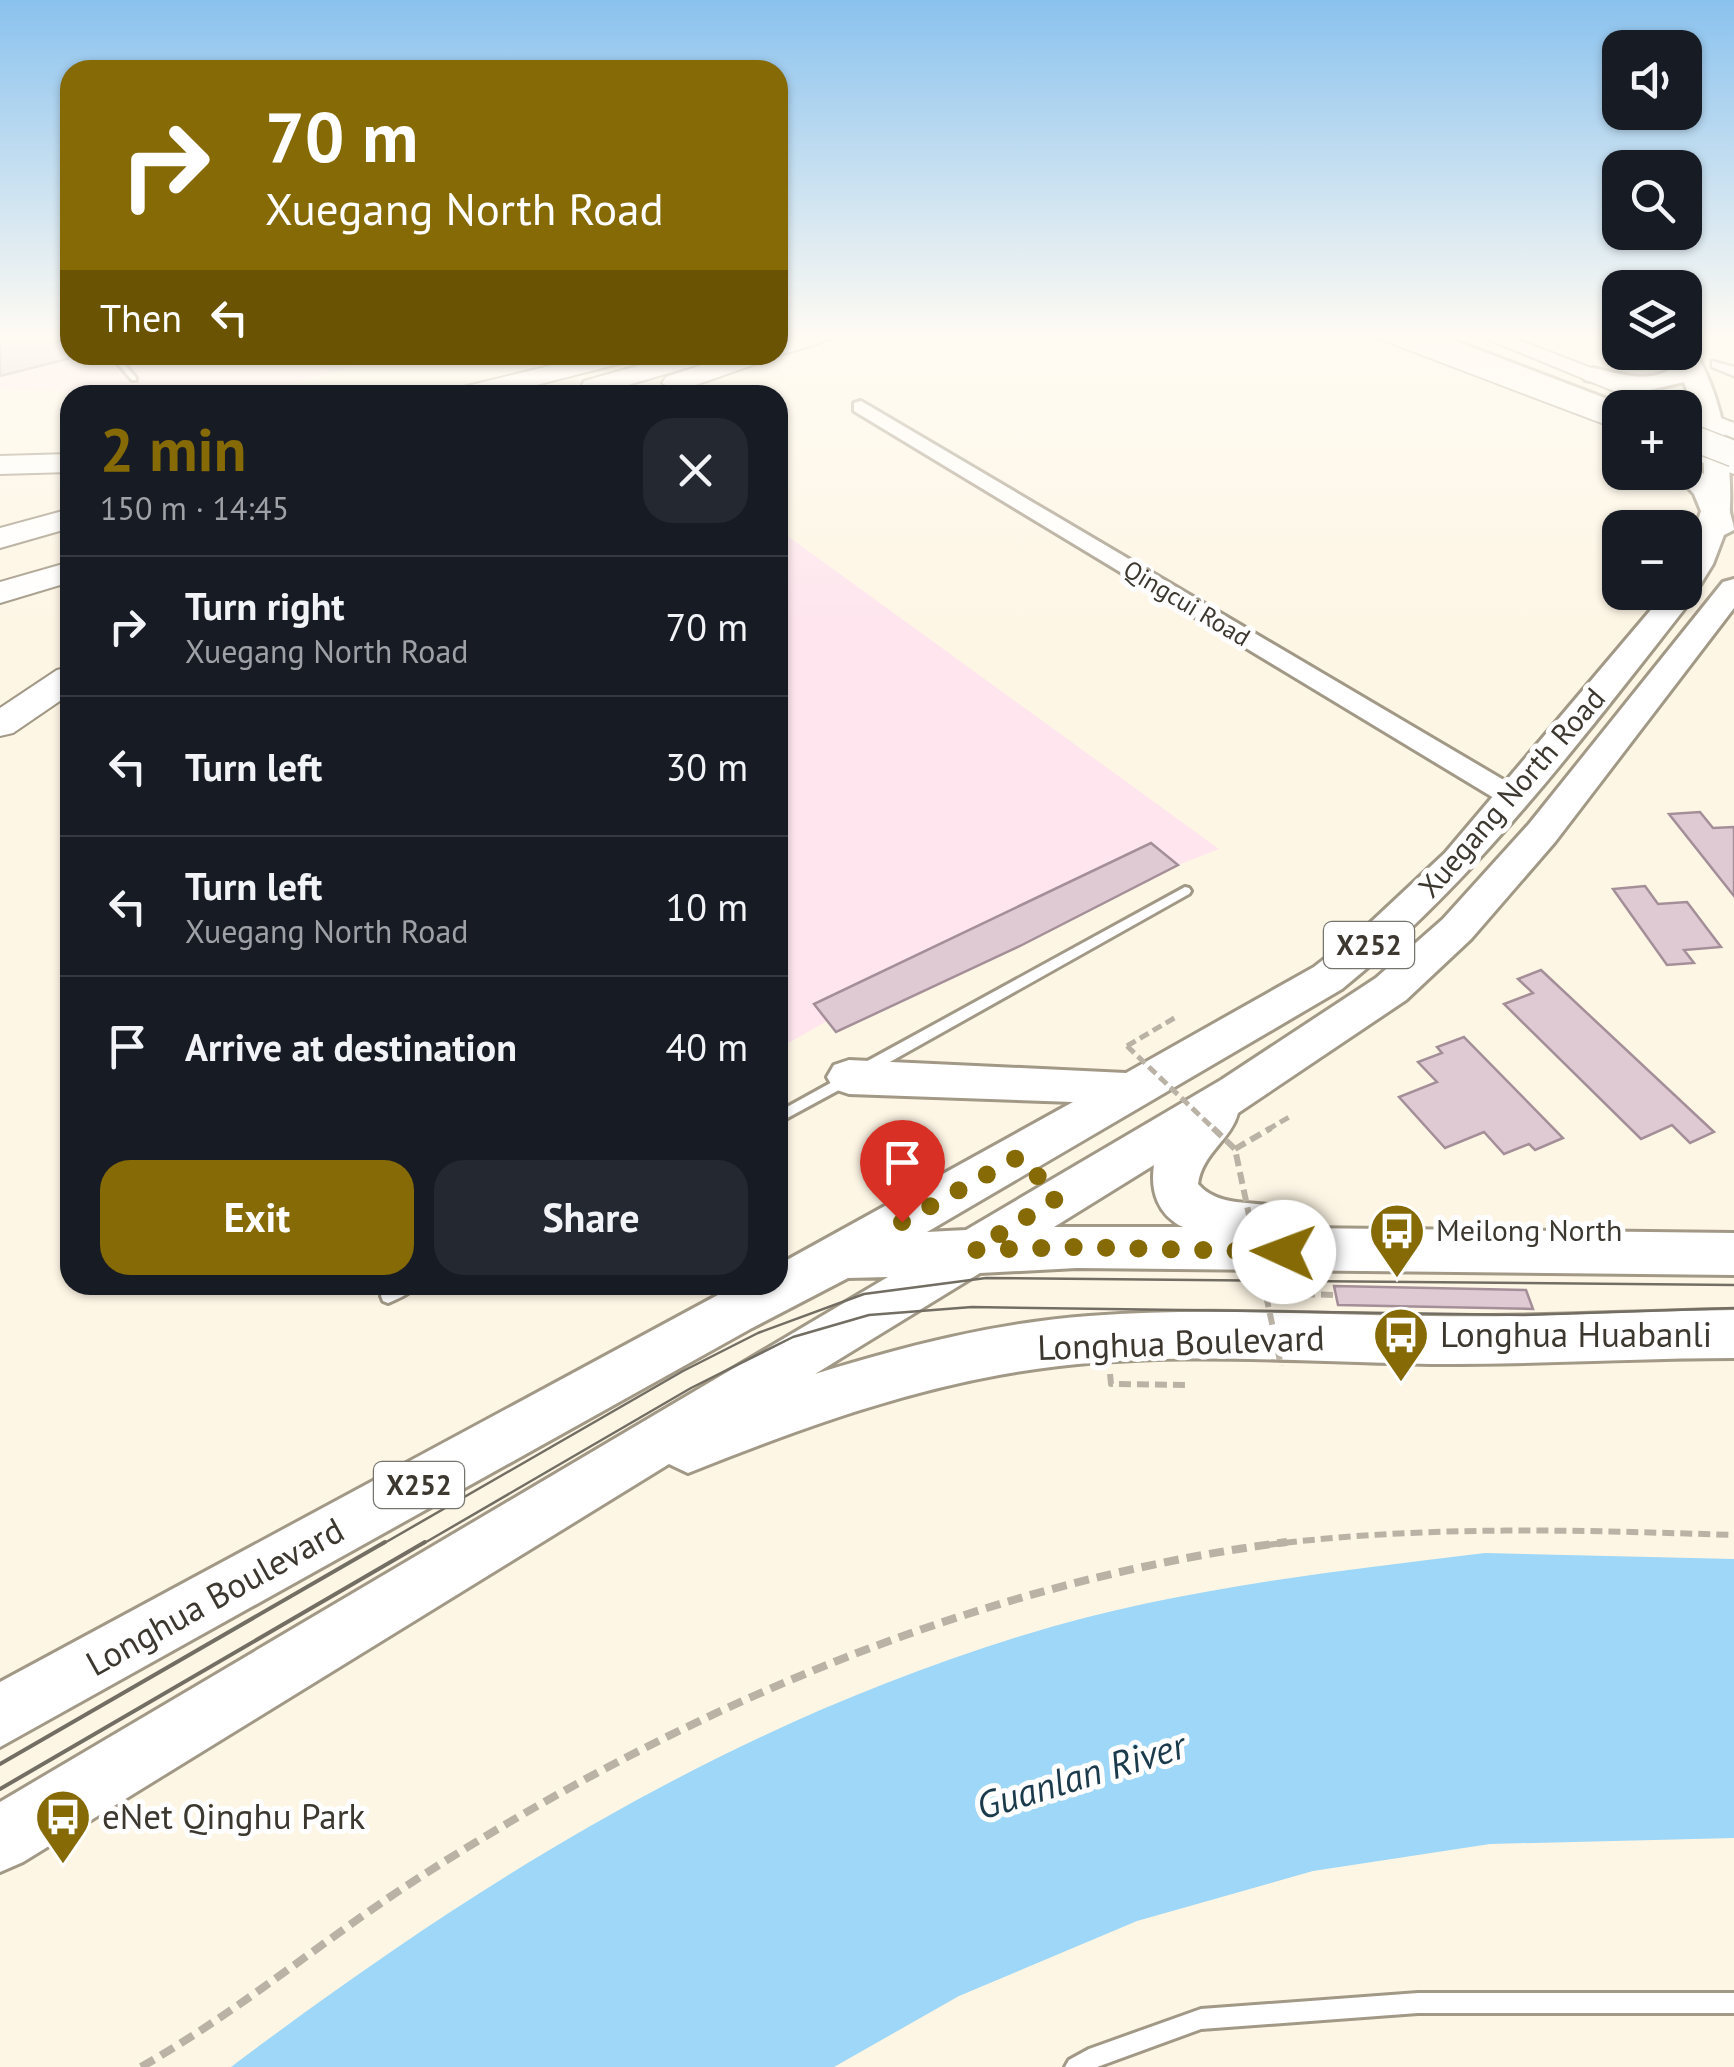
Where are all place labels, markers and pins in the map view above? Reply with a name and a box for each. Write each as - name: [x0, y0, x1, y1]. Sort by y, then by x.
- pin: [860, 1120, 945, 1223]
- bus stop icon: Meilong North: [1367, 1201, 1427, 1280]
- place label: Meilong North: [1436, 1210, 1622, 1249]
- bus stop icon: Longhua Huabanli: [1371, 1305, 1431, 1384]
- place label: Longhua Huabanli: [1440, 1311, 1712, 1357]
- bus stop icon: eNet Qinghu Park: [33, 1787, 93, 1866]
- place label: eNet Qinghu Park: [102, 1793, 366, 1839]

